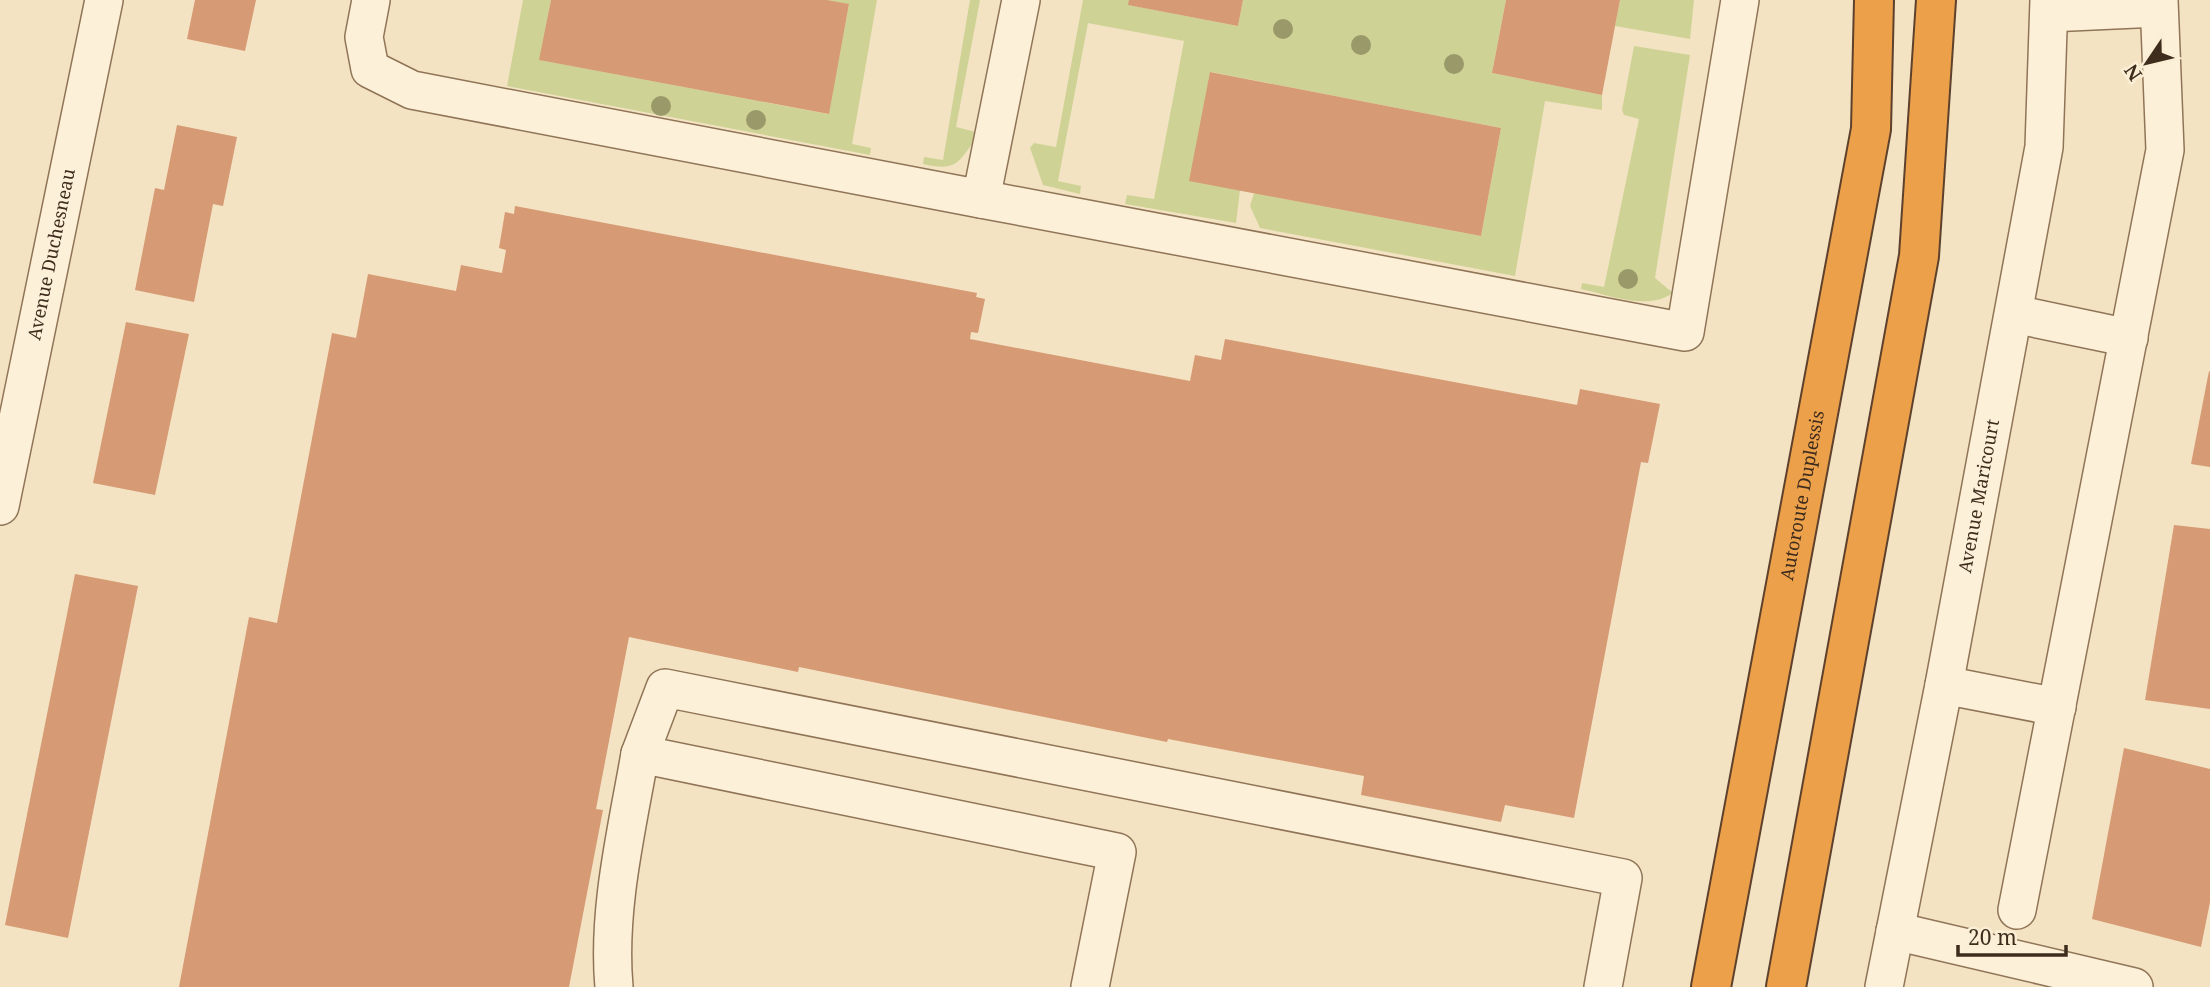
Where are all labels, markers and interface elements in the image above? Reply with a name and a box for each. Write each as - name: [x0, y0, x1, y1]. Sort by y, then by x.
- north arrow: [2112, 28, 2182, 98]
- text: N: [2118, 59, 2148, 86]
- street label: Avenue Duchesneau: [21, 166, 80, 342]
- street label: Autoroute Duplessis: [1774, 408, 1829, 582]
- street label: Avenue Maricourt: [1952, 417, 2004, 575]
- scale bar: [1958, 914, 2066, 958]
- text: 20 m: [1968, 923, 2017, 951]

